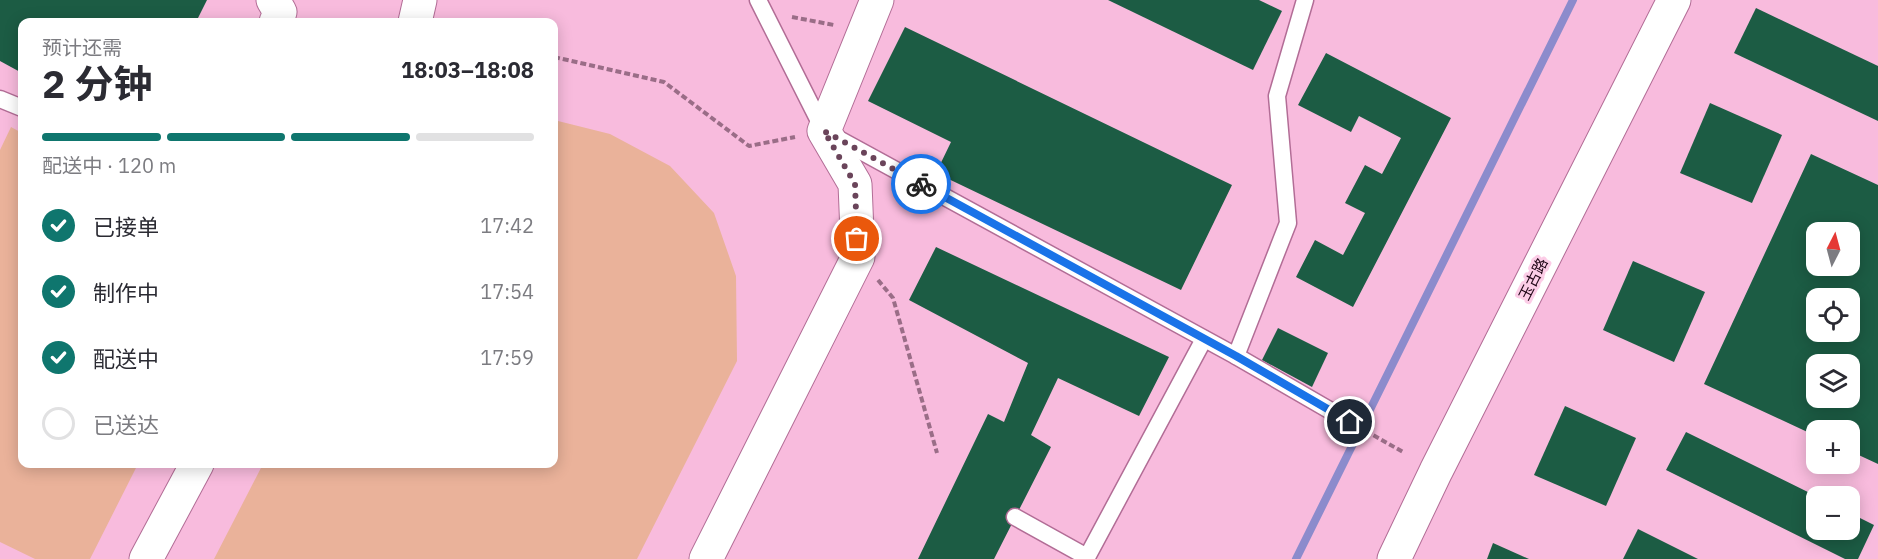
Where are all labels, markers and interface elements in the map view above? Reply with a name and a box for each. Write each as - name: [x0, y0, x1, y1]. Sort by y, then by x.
- text: 预计还需: [42, 34, 122, 61]
- text: 18:03–18:08: [401, 55, 534, 84]
- text: 2 分钟: [42, 58, 153, 109]
- text: 配送中 · 120 m: [42, 152, 176, 179]
- courier: [891, 154, 951, 214]
- icon: bike: [905, 168, 938, 201]
- icon: check: [42, 209, 75, 242]
- text: 已接单: [93, 212, 159, 241]
- text: 17:42: [480, 212, 534, 239]
- pin: [831, 213, 882, 264]
- icon: bag: [840, 222, 873, 255]
- north arrow: [1806, 222, 1860, 276]
- map controls: [1806, 222, 1860, 540]
- street label: 玉古路: [1514, 255, 1552, 303]
- icon: check: [42, 275, 75, 308]
- text: 制作中: [93, 278, 159, 307]
- text: 17:54: [480, 278, 534, 305]
- button: locate: [1806, 288, 1860, 342]
- icon: check: [42, 341, 75, 374]
- text: 配送中: [93, 344, 159, 373]
- text: 17:59: [480, 344, 534, 371]
- button: layers: [1806, 354, 1860, 408]
- pin: [1324, 396, 1375, 447]
- icon: home: [1333, 405, 1366, 438]
- text: 已送达: [93, 410, 159, 439]
- button: +: [1806, 420, 1860, 474]
- button: −: [1806, 486, 1860, 540]

